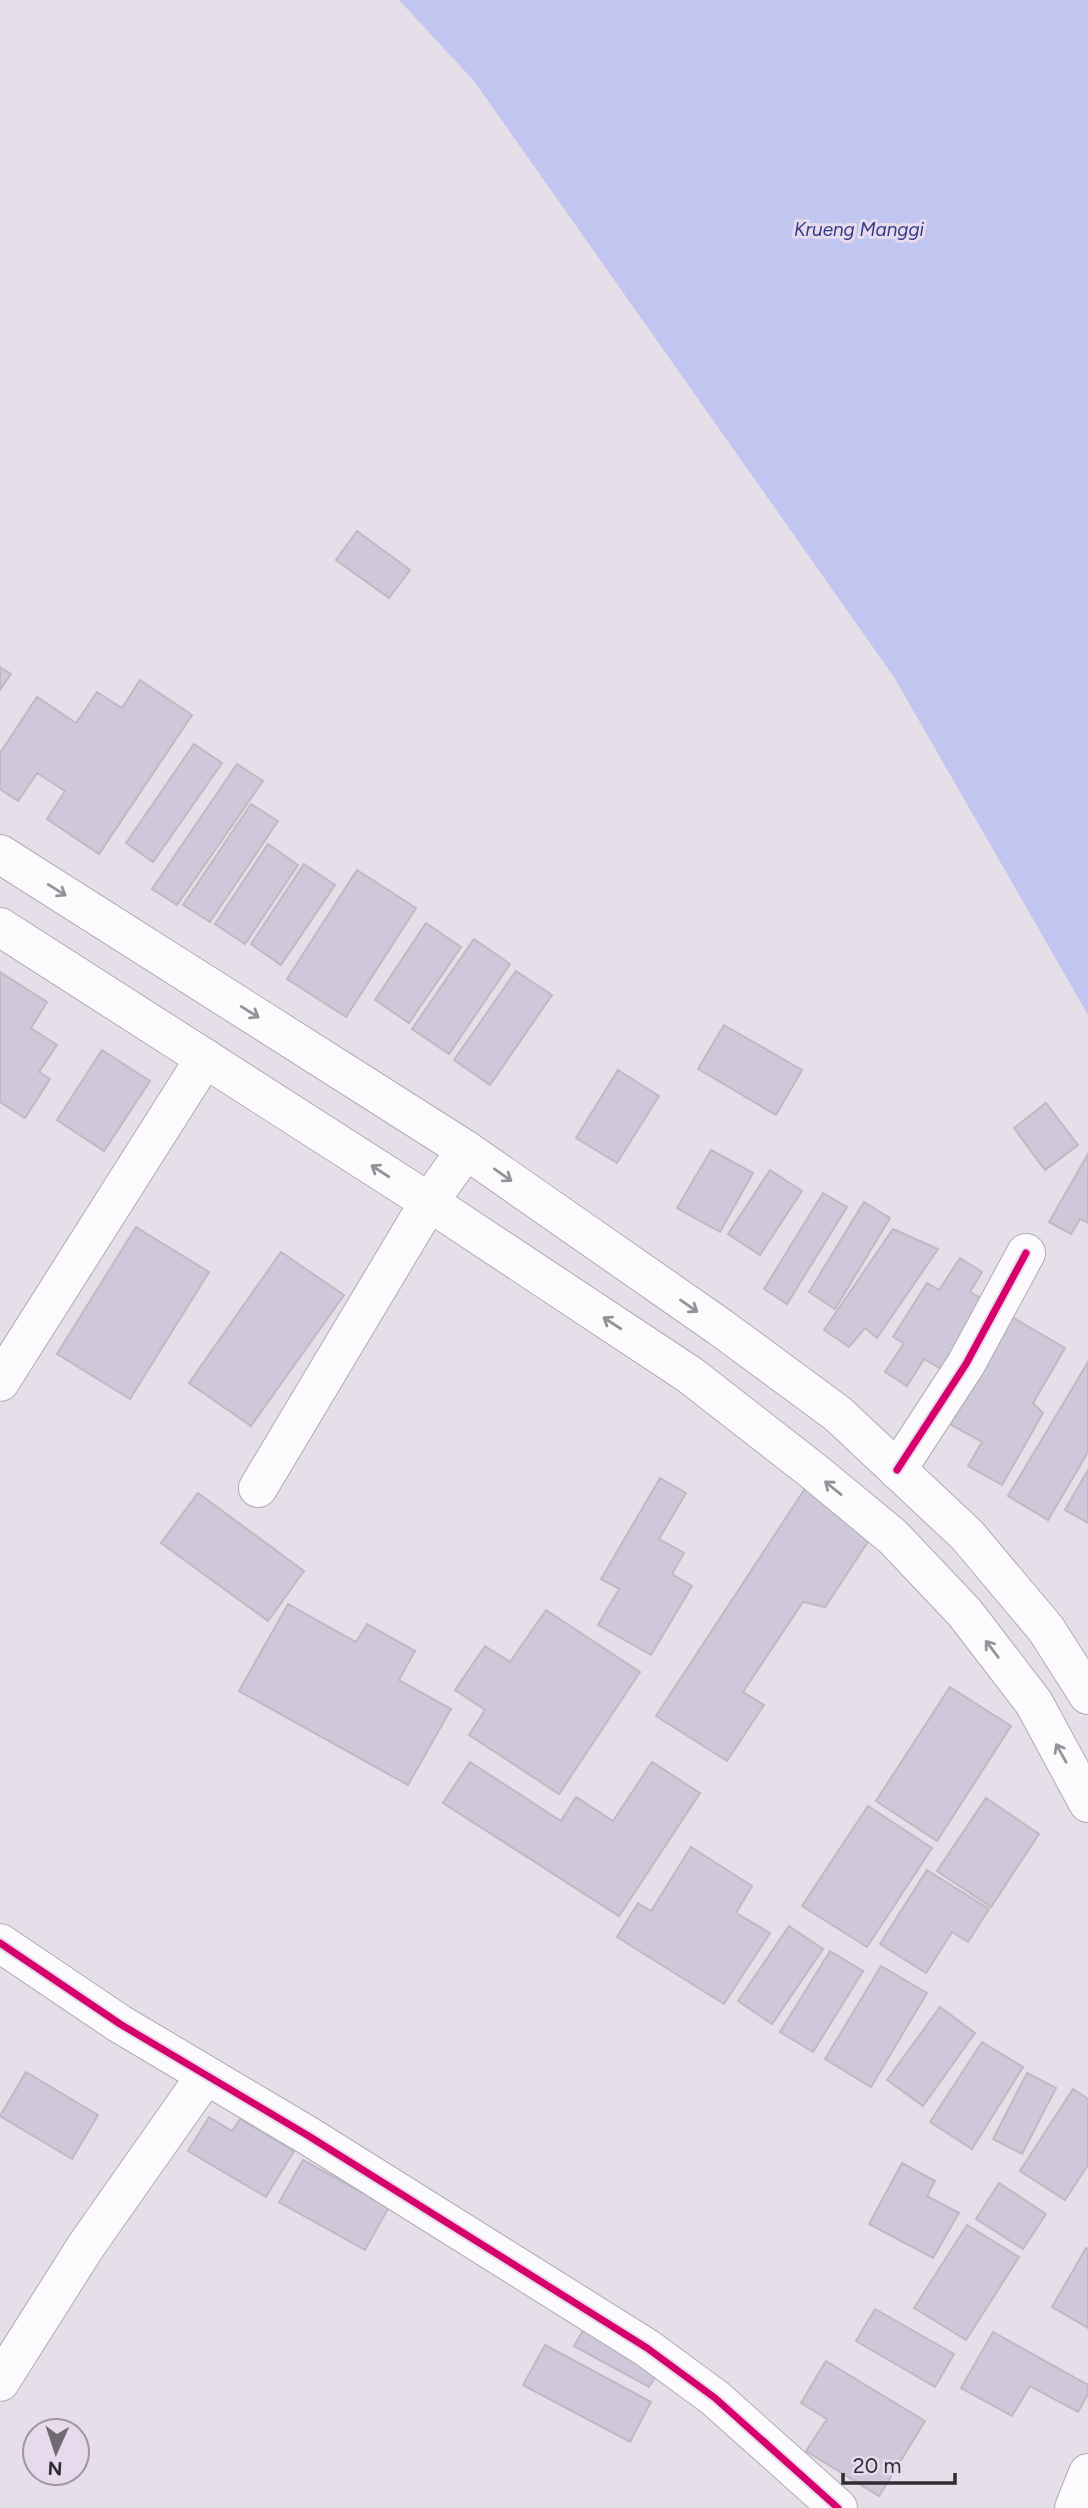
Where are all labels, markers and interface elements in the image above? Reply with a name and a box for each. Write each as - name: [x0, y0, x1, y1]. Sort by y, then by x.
- water label: Krueng Manggi: [794, 218, 925, 241]
- one-way arrow: [47, 884, 67, 898]
- one-way arrow: [239, 1006, 259, 1020]
- one-way arrow: [371, 1163, 391, 1177]
- one-way arrow: [492, 1168, 512, 1182]
- one-way arrow: [679, 1299, 698, 1313]
- one-way arrow: [602, 1315, 622, 1329]
- one-way arrow: [825, 1480, 843, 1495]
- one-way arrow: [985, 1640, 1000, 1659]
- one-way arrow: [1054, 1743, 1068, 1763]
- north arrow: [21, 2417, 91, 2487]
- scale bar: [843, 2442, 955, 2486]
- text: 20 m: [853, 2453, 901, 2478]
- text: N: [47, 2457, 63, 2480]

